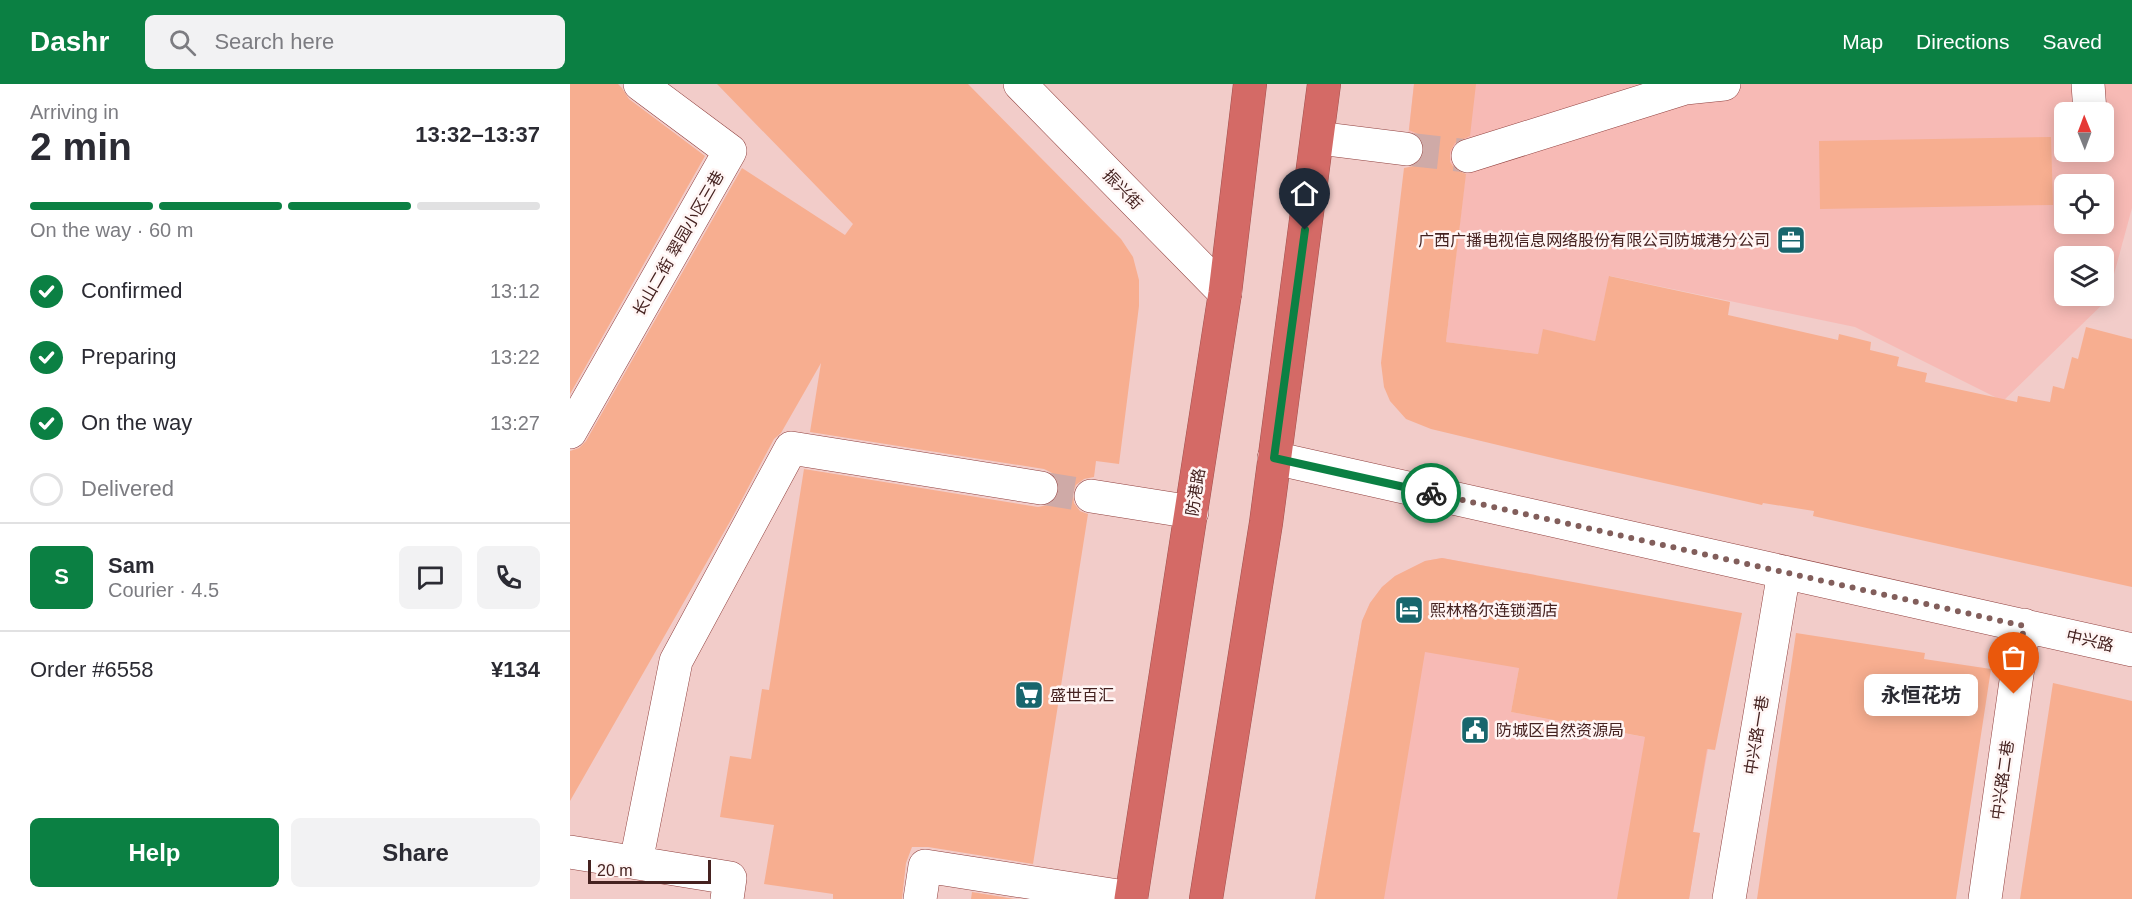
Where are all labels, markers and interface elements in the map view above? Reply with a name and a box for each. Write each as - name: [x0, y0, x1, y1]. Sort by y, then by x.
- search box: [145, 15, 565, 69]
- text: Dashr: [30, 26, 109, 57]
- icon: search: [166, 26, 199, 59]
- text: Search here: [214, 29, 334, 54]
- text: Map: [1842, 30, 1883, 53]
- text: Directions: [1916, 30, 2009, 53]
- text: Saved: [2042, 30, 2102, 53]
- text: Arriving in: [30, 101, 119, 123]
- north arrow: [2054, 102, 2114, 162]
- map controls: [2054, 102, 2114, 306]
- text: 13:32–13:37: [415, 122, 540, 147]
- text: 2 min: [30, 125, 132, 168]
- street label: 振兴街: [1100, 166, 1145, 213]
- street label: 长山二街 翠园小区三巷: [630, 168, 727, 319]
- pin: [1279, 168, 1330, 230]
- button: locate: [2054, 174, 2114, 234]
- icon: home: [1288, 177, 1321, 210]
- text: On the way · 60 m: [30, 219, 193, 241]
- office icon: 广西广播电视信息网络股份有限公司防城港分公司: [1775, 224, 1807, 256]
- place label: 广西广播电视信息网络股份有限公司防城港分公司: [1418, 232, 1770, 249]
- button: layers: [2054, 246, 2114, 306]
- icon: check: [30, 275, 63, 308]
- text: Confirmed: [81, 278, 182, 303]
- text: 13:12: [490, 280, 540, 302]
- icon: check: [30, 341, 63, 374]
- text: Preparing: [81, 344, 176, 369]
- text: 13:22: [490, 346, 540, 368]
- icon: check: [30, 407, 63, 440]
- text: On the way: [81, 410, 192, 435]
- text: 13:27: [490, 412, 540, 434]
- courier: [1401, 463, 1461, 523]
- street label: 防港路: [1183, 467, 1208, 517]
- text: Delivered: [81, 476, 174, 501]
- icon: bike: [1415, 477, 1448, 510]
- button: chat: [399, 546, 462, 609]
- button: phone: [477, 546, 540, 609]
- text: Sam: [108, 553, 154, 578]
- text: S: [54, 564, 69, 589]
- text: Courier · 4.5: [108, 579, 219, 601]
- hotel icon: 熙林格尔连锁酒店: [1393, 594, 1425, 626]
- place label: 熙林格尔连锁酒店: [1430, 602, 1558, 619]
- street label: 中兴路: [2065, 627, 2115, 654]
- pin: [1988, 632, 2039, 694]
- icon: bag: [1997, 641, 2030, 674]
- text: Order #6558: [30, 657, 154, 682]
- text: ¥134: [491, 657, 540, 682]
- callout: 永恒花坊: [1864, 673, 1978, 715]
- supermarket icon: 盛世百汇: [1013, 679, 1045, 711]
- text: 永恒花坊: [1881, 684, 1961, 706]
- place label: 盛世百汇: [1050, 687, 1114, 704]
- street label: 中兴路一巷: [1742, 694, 1771, 776]
- public building icon: 防城区自然资源局: [1459, 714, 1491, 746]
- place label: 防城区自然资源局: [1496, 722, 1624, 739]
- street label: 中兴路二巷: [1989, 739, 2016, 821]
- button: Help: [30, 818, 279, 887]
- button: Share: [291, 818, 540, 887]
- scale bar: [588, 857, 711, 884]
- text: 20 m: [597, 862, 633, 879]

